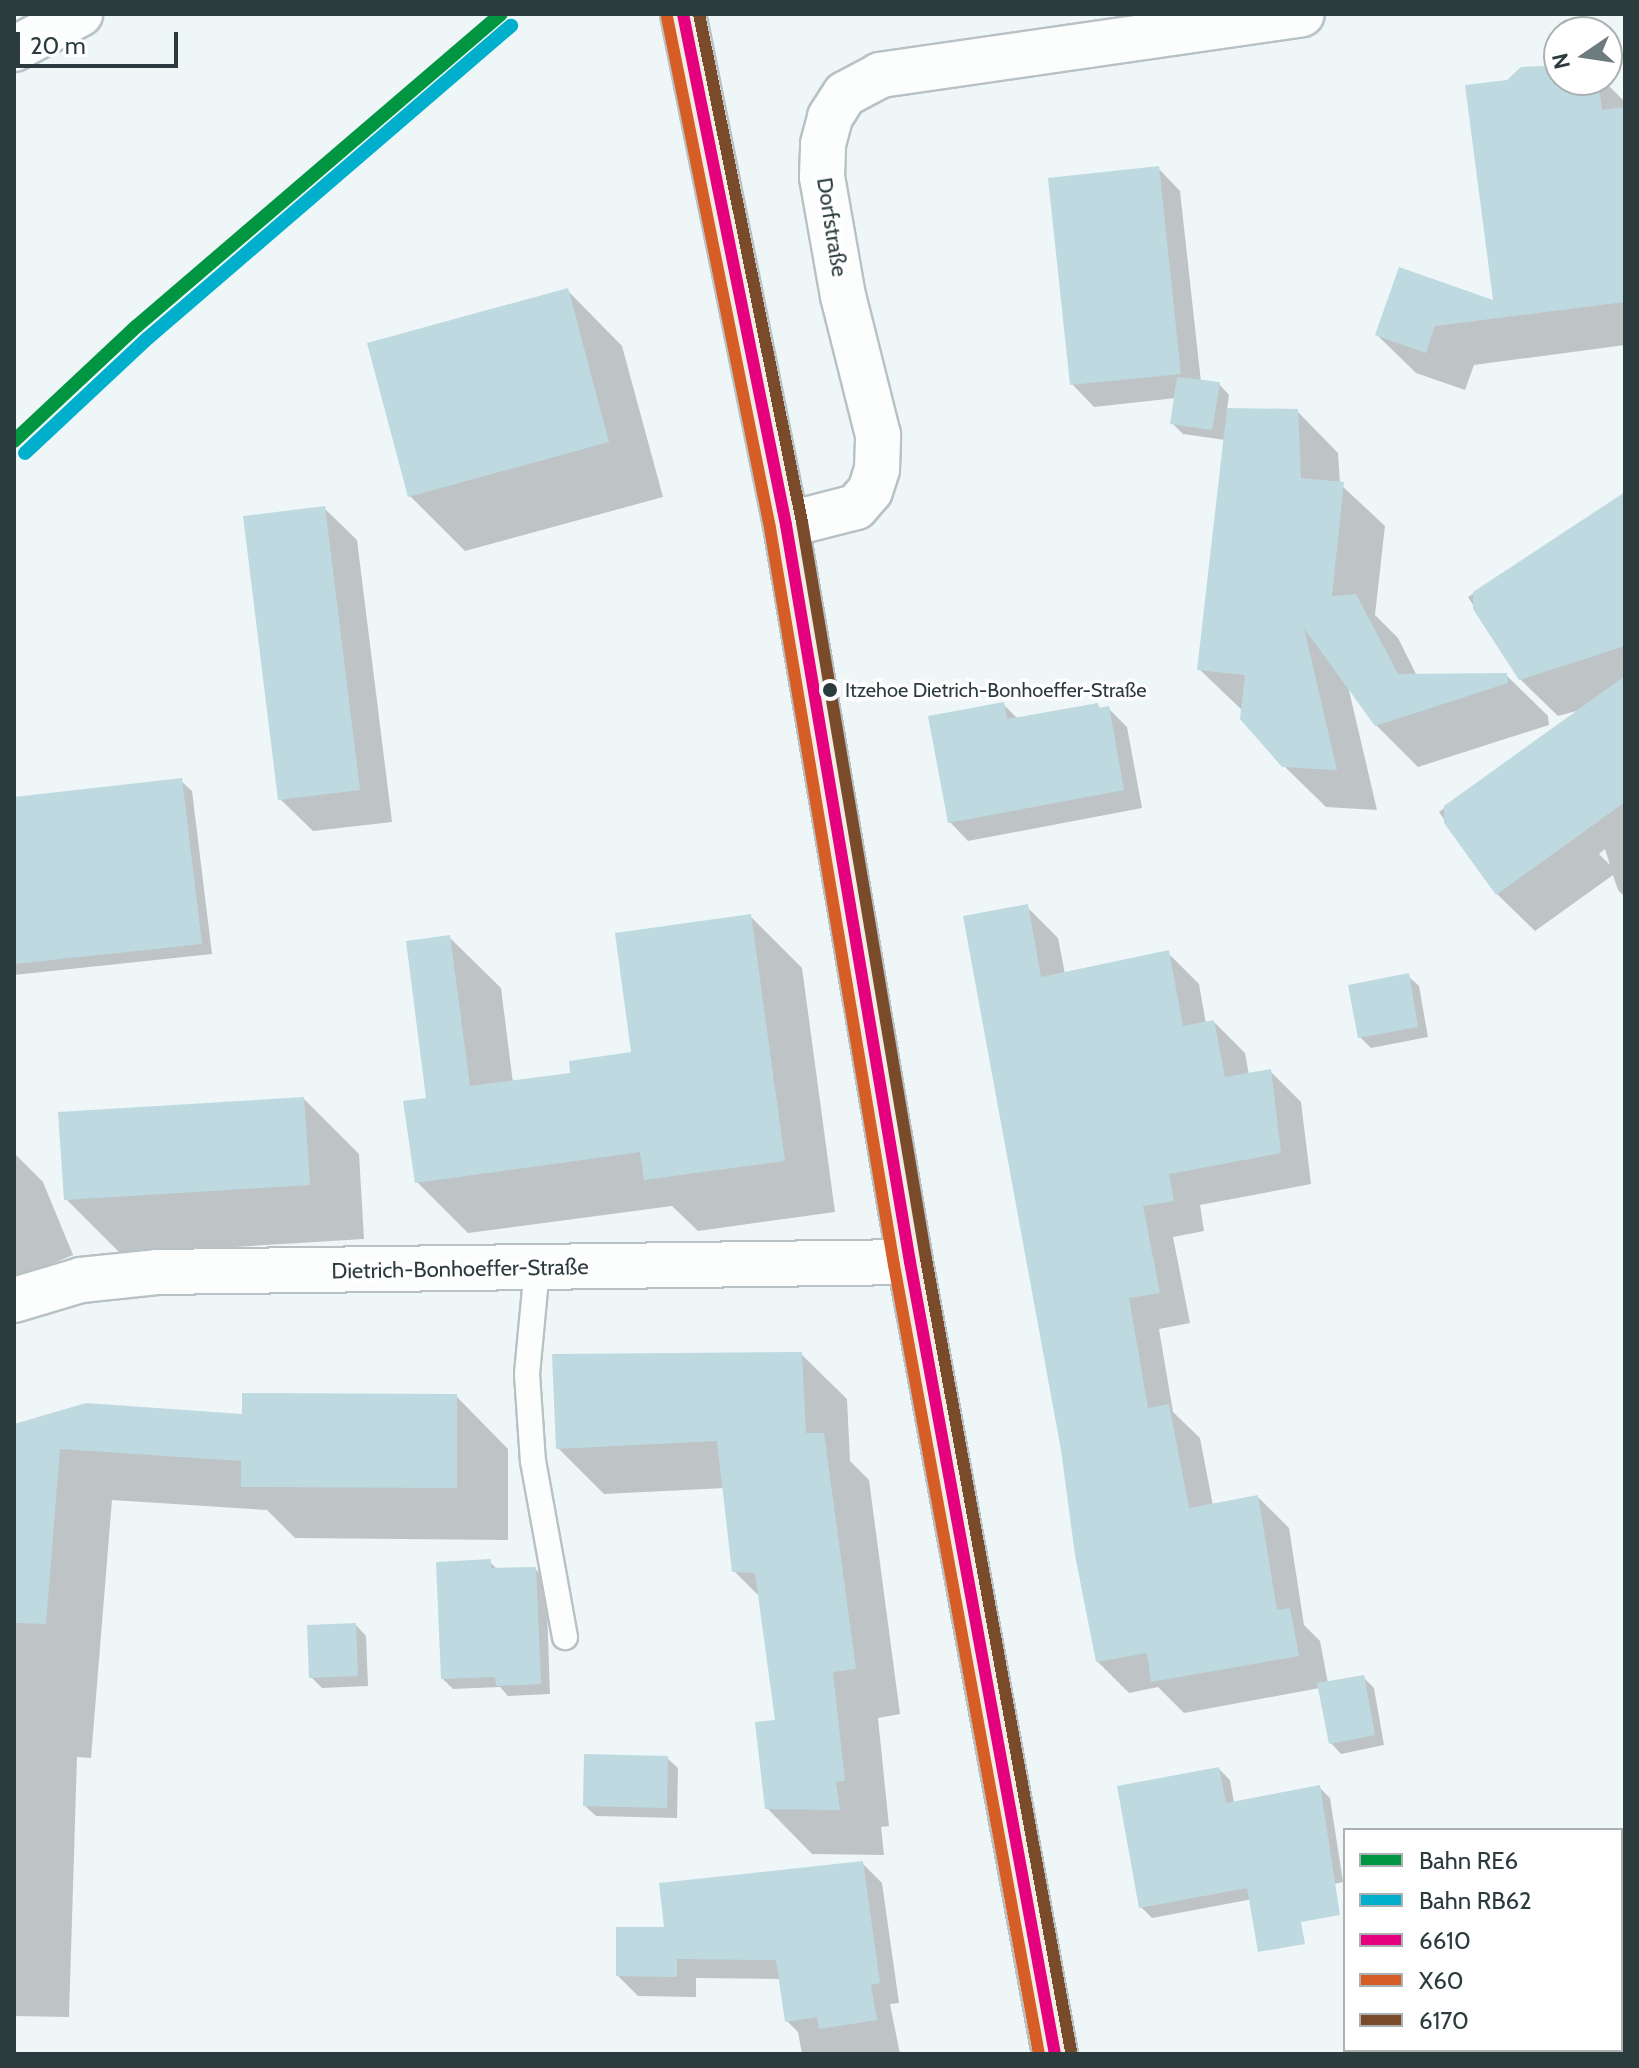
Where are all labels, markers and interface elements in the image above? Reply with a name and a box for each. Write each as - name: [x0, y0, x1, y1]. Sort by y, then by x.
- scale bar: [20, 16, 182, 66]
- north arrow: [1543, 16, 1623, 96]
- text: 20 m: [30, 31, 86, 60]
- text: N: [1546, 50, 1576, 72]
- street label: Dorfstraße: [811, 176, 853, 278]
- place label: Itzehoe Dietrich-Bonhoeffer-Straße: [845, 678, 1146, 702]
- marker: Itzehoe Dietrich-Bonhoeffer-Straße: [822, 682, 838, 698]
- street label: Dietrich-Bonhoeffer-Straße: [331, 1254, 589, 1284]
- legend: [1343, 1828, 1623, 2052]
- text: Bahn RE6: [1419, 1846, 1518, 1875]
- text: Bahn RB62: [1419, 1886, 1532, 1915]
- text: 6610: [1419, 1926, 1471, 1955]
- text: X60: [1419, 1966, 1464, 1995]
- text: 6170: [1419, 2006, 1469, 2035]

